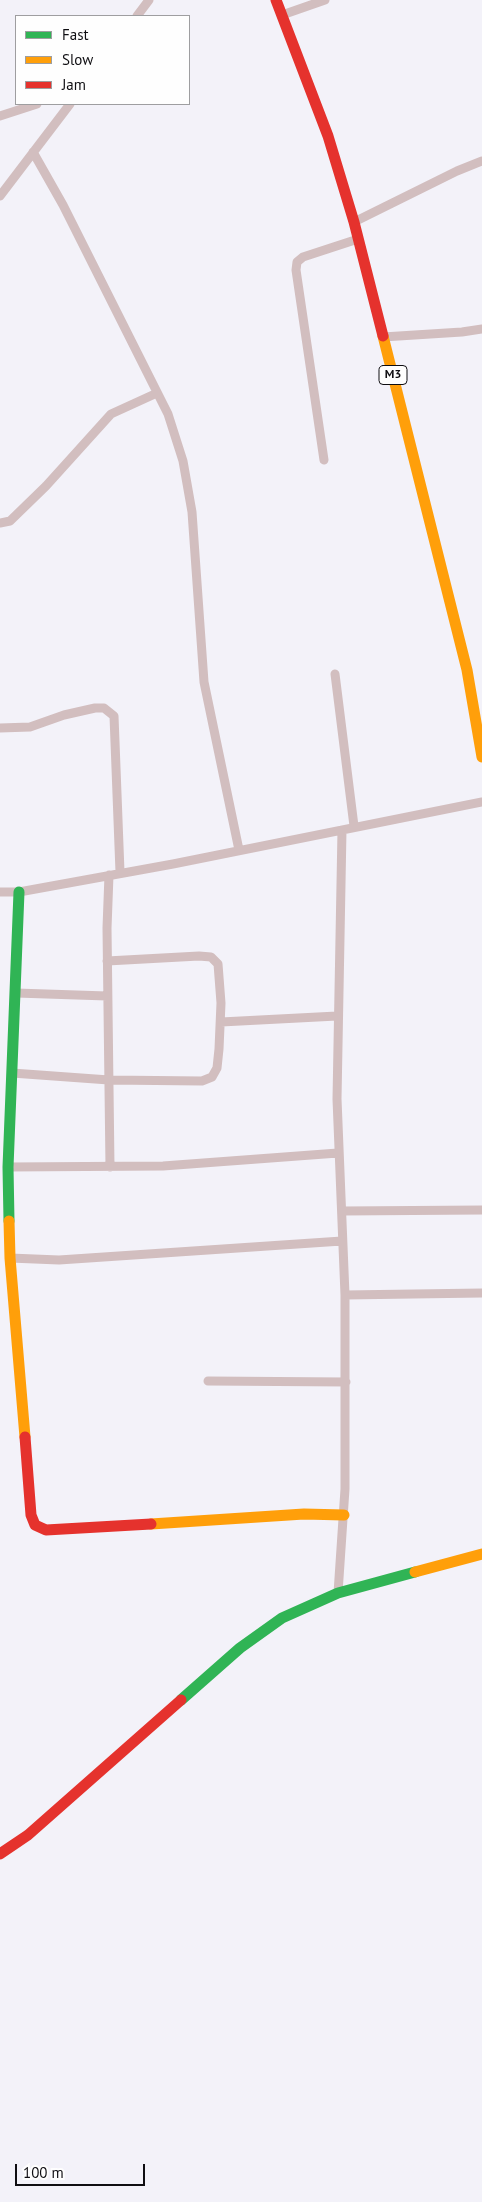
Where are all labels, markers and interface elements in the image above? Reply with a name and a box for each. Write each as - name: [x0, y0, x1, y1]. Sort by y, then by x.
- legend: [15, 15, 190, 105]
- text: Fast: [62, 25, 89, 44]
- text: Slow: [62, 50, 93, 69]
- text: Jam: [62, 75, 86, 94]
- road number: M3: [379, 366, 407, 384]
- scale bar: [18, 2154, 148, 2186]
- text: 100 m: [23, 2163, 64, 2182]

